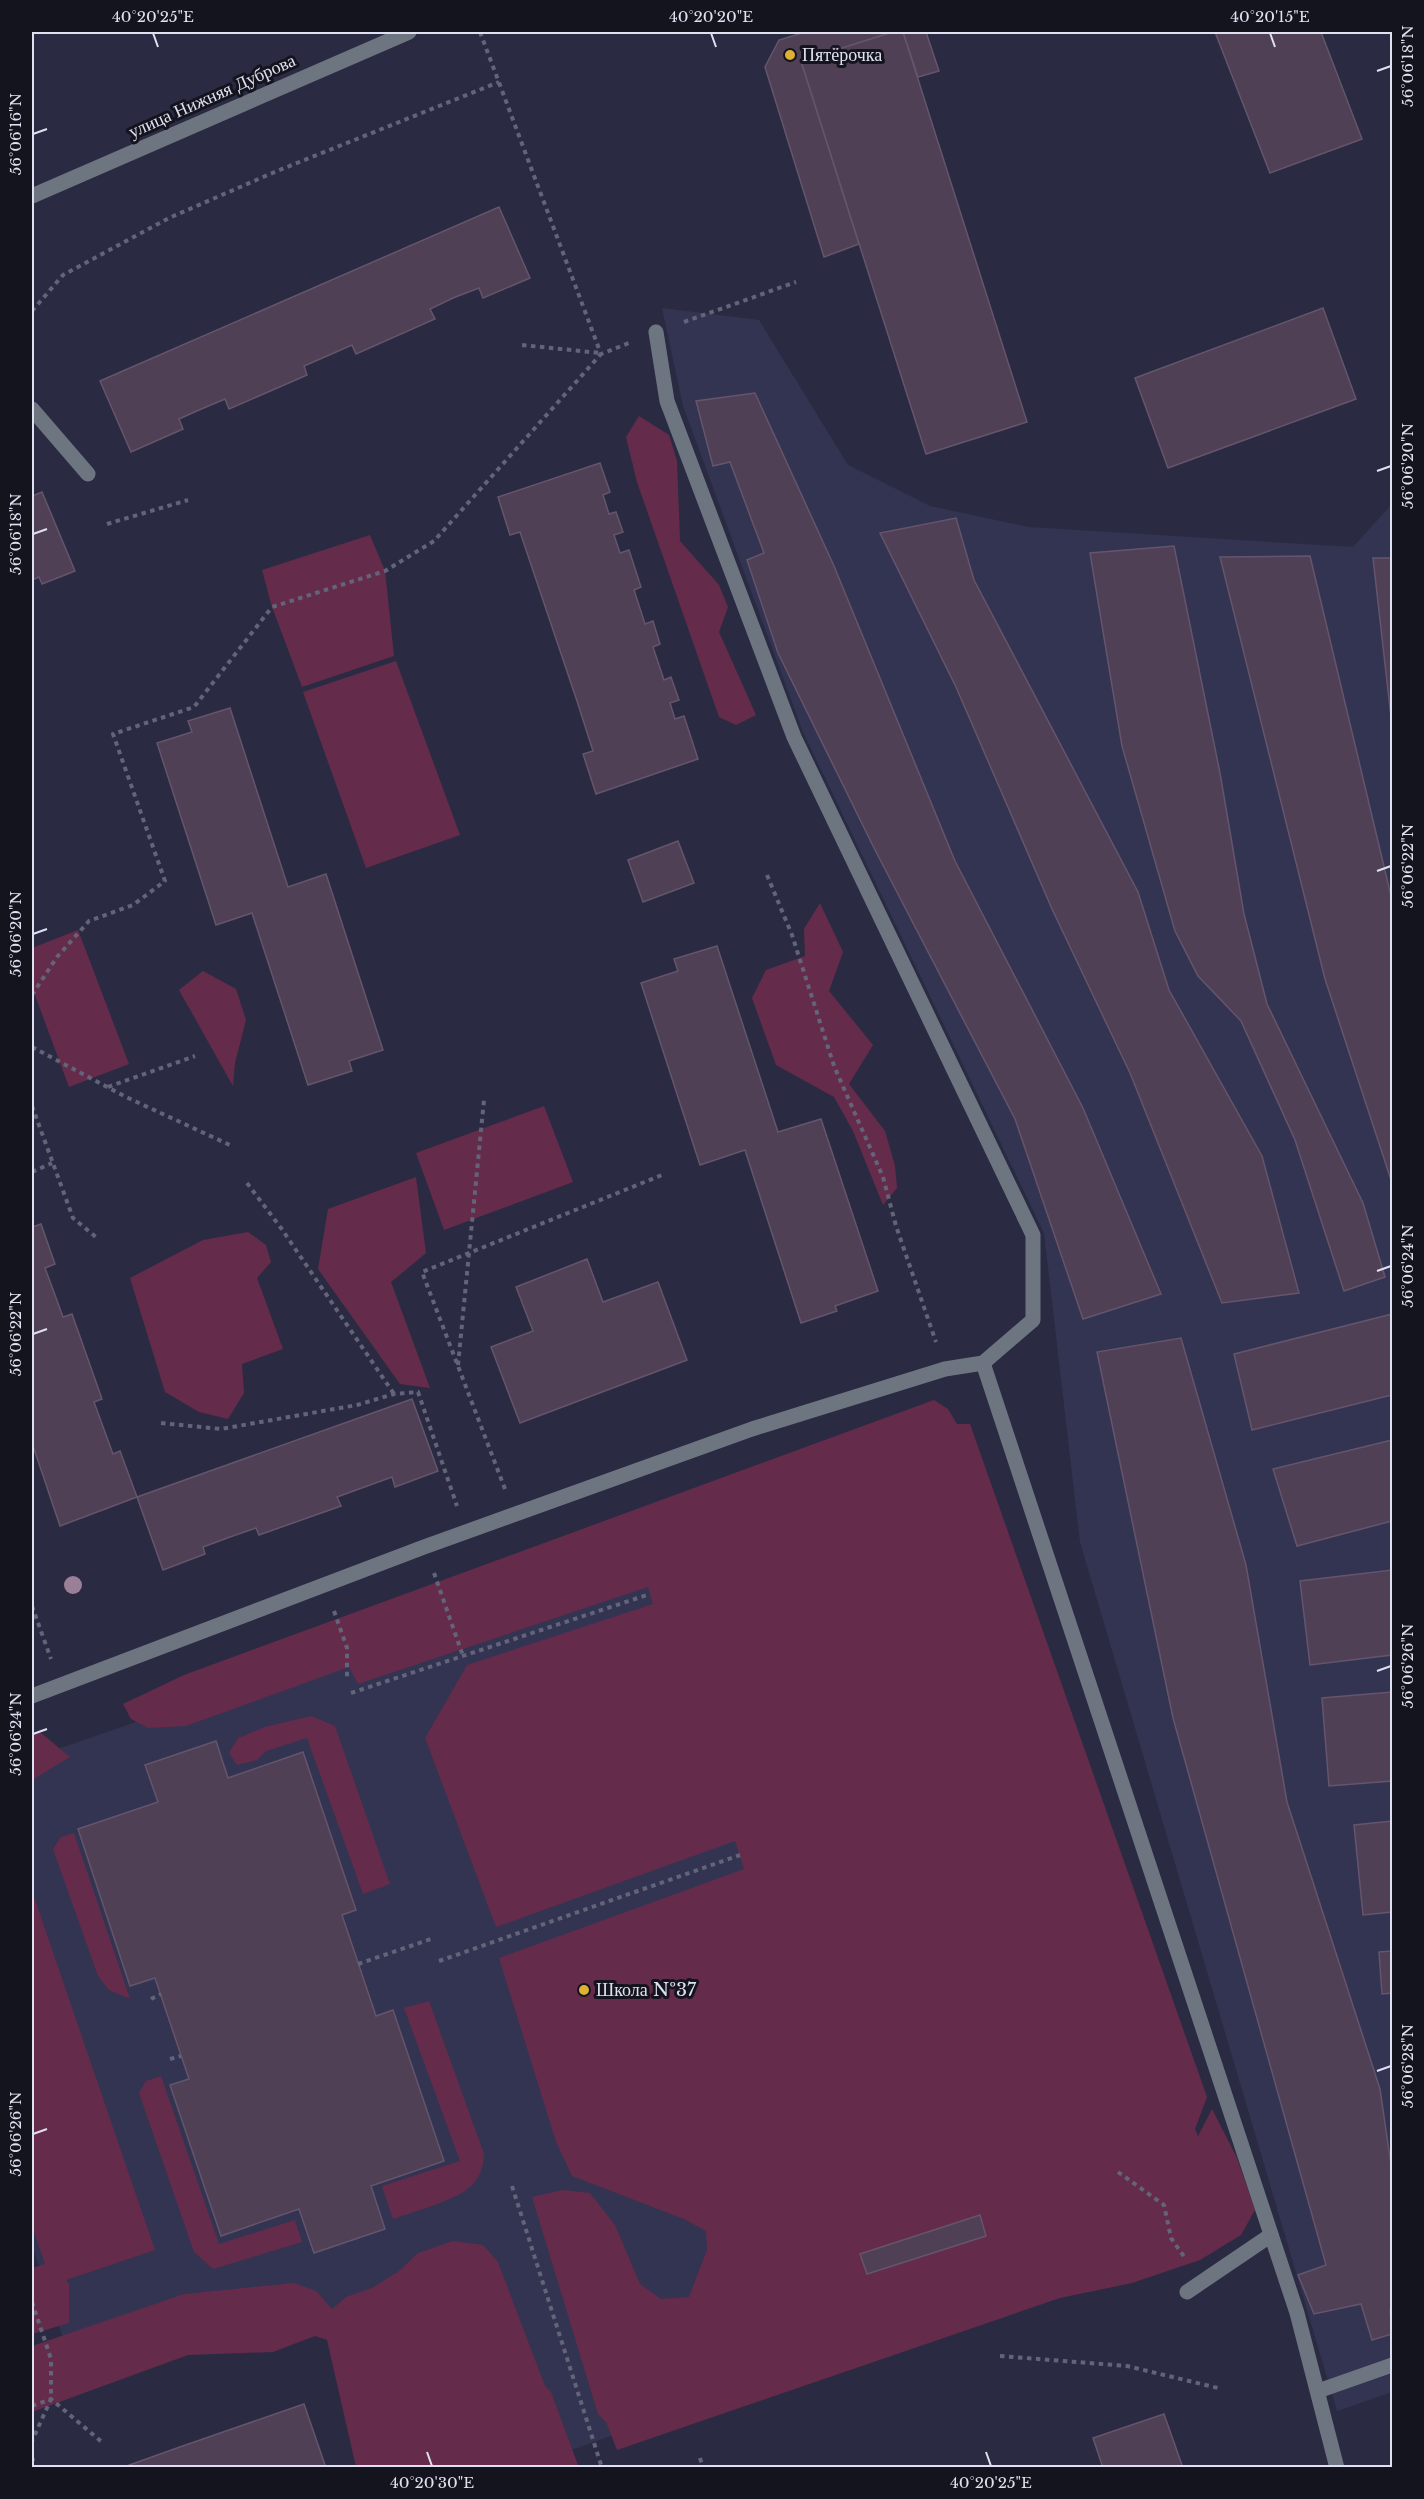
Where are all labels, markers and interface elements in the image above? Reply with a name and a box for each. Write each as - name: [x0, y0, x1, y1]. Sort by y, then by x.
- text: 40°20'25"E: [112, 7, 194, 26]
- text: 40°20'20"E: [669, 7, 753, 26]
- text: 40°20'15"E: [1230, 7, 1310, 26]
- text: 56°06'18"N: [1398, 25, 1417, 107]
- place label: Пятёрочка: [802, 44, 882, 66]
- marker: Пятёрочка: [783, 48, 797, 62]
- street label: улица Нижняя Дуброва: [125, 49, 299, 143]
- text: 56°06'16"N: [6, 93, 25, 175]
- text: 56°06'20"N: [1398, 423, 1417, 509]
- text: 56°06'18"N: [6, 493, 25, 575]
- text: 56°06'22"N: [1398, 824, 1417, 908]
- text: 56°06'20"N: [6, 891, 25, 977]
- text: 56°06'24"N: [1398, 1224, 1417, 1308]
- text: 56°06'22"N: [6, 1292, 25, 1376]
- text: 56°06'26"N: [1398, 1624, 1417, 1708]
- text: 56°06'24"N: [6, 1692, 25, 1776]
- place label: Школа №37: [596, 1979, 697, 2001]
- marker: Школа №37: [577, 1983, 591, 1997]
- text: 56°06'28"N: [1398, 2024, 1417, 2108]
- text: 56°06'26"N: [6, 2092, 25, 2176]
- text: 40°20'30"E: [390, 2473, 474, 2492]
- text: 40°20'25"E: [950, 2473, 1032, 2492]

